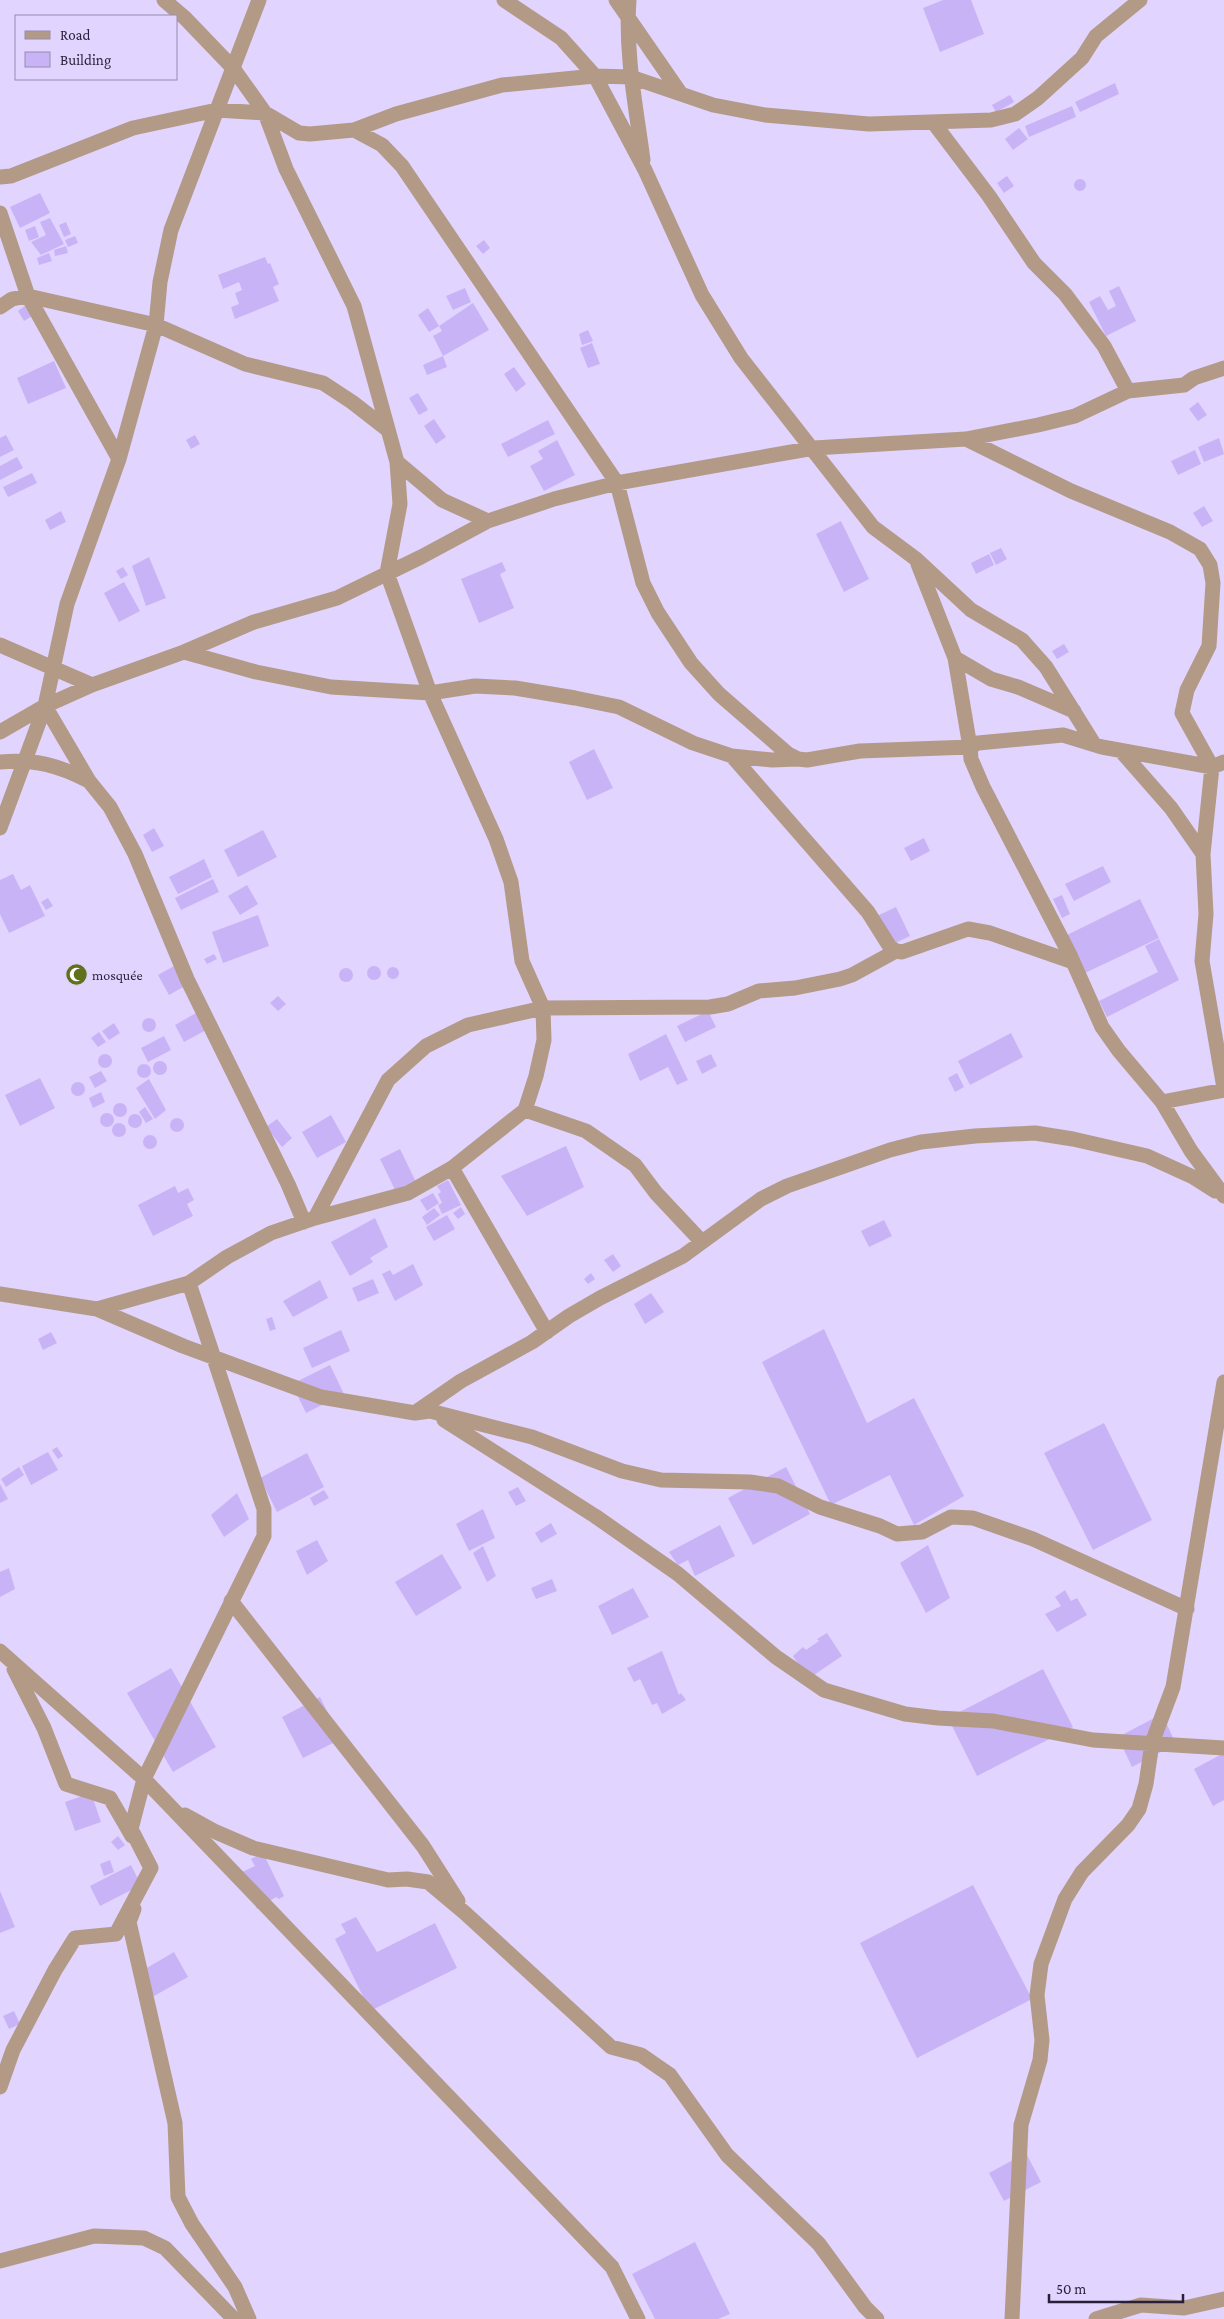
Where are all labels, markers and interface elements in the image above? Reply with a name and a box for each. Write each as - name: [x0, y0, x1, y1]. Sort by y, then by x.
- legend: [15, 15, 178, 80]
- text: Road: [60, 27, 91, 43]
- text: Building: [60, 52, 111, 69]
- mosque icon: mosquée: [64, 963, 88, 987]
- place label: mosquée: [92, 967, 143, 983]
- scale bar: [1049, 2272, 1183, 2304]
- text: 50 m: [1056, 2281, 1086, 2297]

